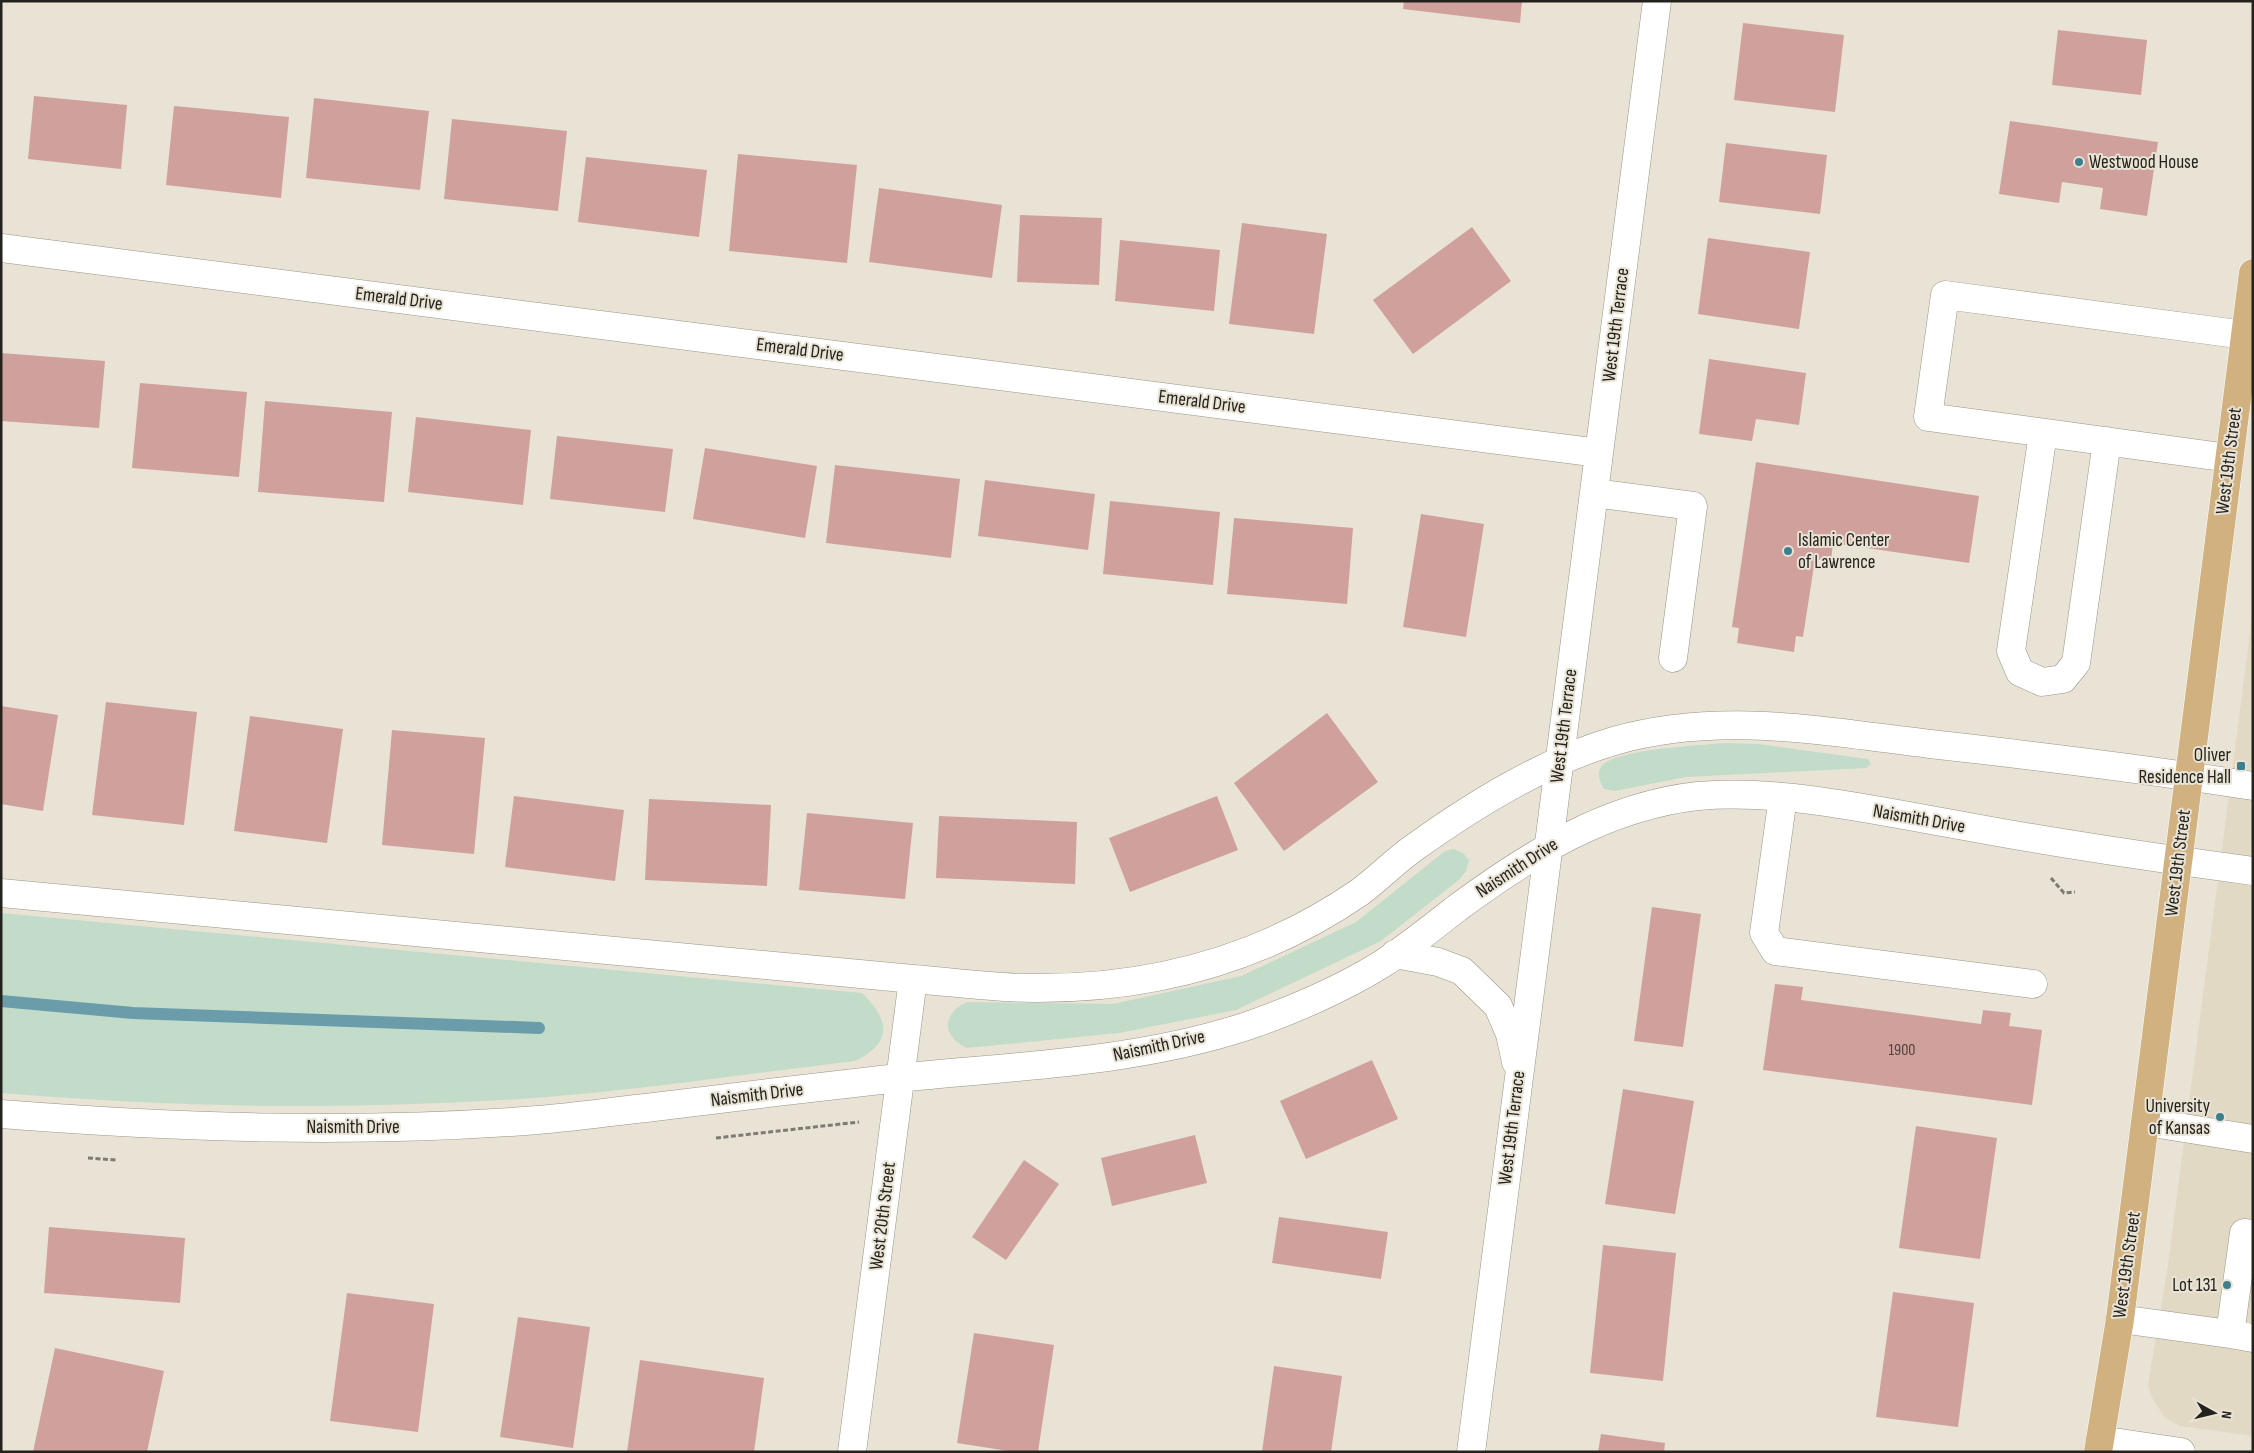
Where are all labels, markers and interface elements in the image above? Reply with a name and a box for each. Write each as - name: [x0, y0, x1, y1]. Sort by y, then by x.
- place label: Westwood House: [2089, 151, 2199, 174]
- marker: Westwood House: [2073, 156, 2085, 168]
- street label: West 19th Terrace: [1598, 267, 1634, 383]
- street label: Emerald Drive: [354, 282, 444, 316]
- street label: Emerald Drive: [755, 333, 845, 367]
- street label: Emerald Drive: [1157, 385, 1247, 419]
- street label: West 19th Street: [2211, 406, 2247, 516]
- place label: Islamic Center of Lawrence: [1798, 529, 1890, 574]
- marker: Islamic Center of Lawrence: [1782, 545, 1794, 557]
- street label: West 19th Terrace: [1546, 668, 1582, 784]
- place label: Oliver Residence Hall: [2139, 744, 2232, 789]
- marker: Oliver Residence Hall: [2235, 760, 2247, 772]
- street label: Naismith Drive: [1871, 800, 1967, 838]
- street label: West 19th Street: [2160, 808, 2196, 918]
- street label: Naismith Drive: [1472, 833, 1562, 903]
- street label: Naismith Drive: [1111, 1025, 1207, 1067]
- house number: 1900: [1889, 1041, 1915, 1060]
- street label: West 19th Terrace: [1494, 1070, 1530, 1186]
- street label: Naismith Drive: [709, 1078, 805, 1112]
- place label: University of Kansas: [2145, 1095, 2211, 1140]
- marker: University of Kansas: [2214, 1111, 2226, 1123]
- street label: Naismith Drive: [306, 1116, 400, 1139]
- street label: West 20th Street: [865, 1160, 901, 1271]
- street label: West 19th Street: [2108, 1210, 2146, 1320]
- place label: Lot 131: [2172, 1274, 2217, 1297]
- marker: Lot 131: [2221, 1279, 2233, 1291]
- north arrow: [2189, 1388, 2239, 1438]
- text: N: [2217, 1410, 2235, 1420]

